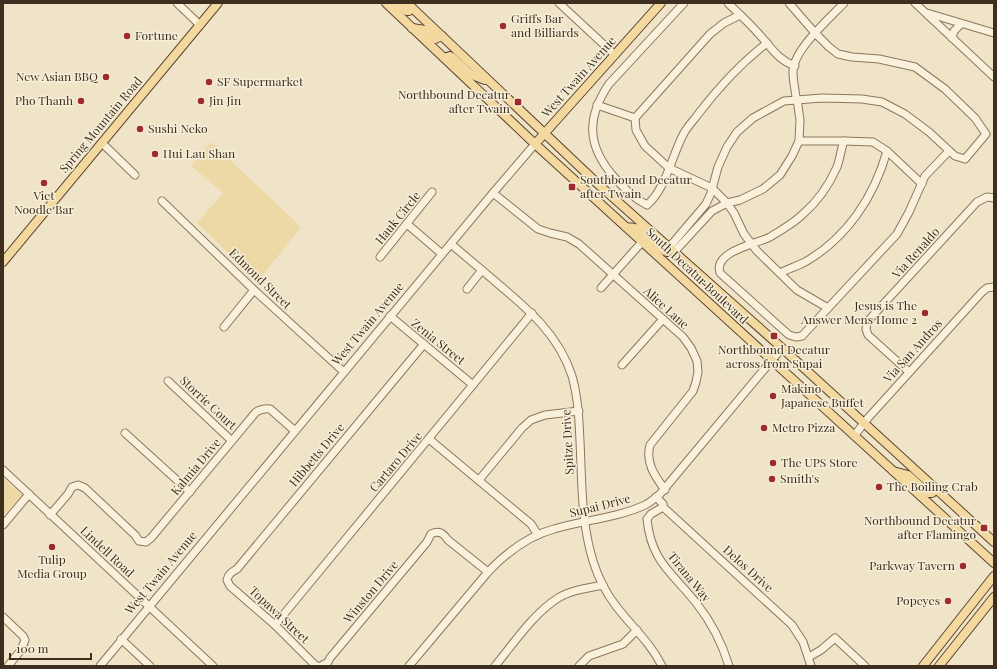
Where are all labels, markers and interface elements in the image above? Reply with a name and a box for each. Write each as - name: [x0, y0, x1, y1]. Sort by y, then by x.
- place label: Griffs Bar and Billiards: [511, 10, 579, 40]
- marker: Griffs Bar and Billiards: [498, 21, 508, 31]
- place label: Fortune: [135, 27, 178, 43]
- marker: Fortune: [122, 31, 132, 41]
- street label: West Twain Avenue: [537, 32, 619, 121]
- place label: New Asian BBQ: [16, 68, 99, 84]
- marker: New Asian BBQ: [101, 72, 111, 82]
- street label: Spring Mountain Road: [55, 73, 145, 176]
- place label: SF Supermarket: [217, 73, 304, 89]
- marker: SF Supermarket: [204, 77, 214, 87]
- place label: Northbound Decatur after Twain: [398, 86, 511, 116]
- place label: Pho Thanh: [15, 92, 73, 108]
- place label: Jin Jin: [208, 92, 241, 108]
- marker: Pho Thanh: [76, 96, 86, 106]
- marker: Jin Jin: [196, 96, 206, 106]
- marker: Northbound Decatur after Twain: [513, 97, 523, 107]
- place label: Sushi Neko: [148, 120, 208, 136]
- marker: Sushi Neko: [135, 124, 145, 134]
- place label: Hui Lau Shan: [163, 145, 235, 161]
- marker: Hui Lau Shan: [150, 149, 160, 159]
- place label: Southbound Decatur after Twain: [580, 171, 693, 201]
- marker: Viet Noodle Bar: [39, 178, 49, 188]
- marker: Southbound Decatur after Twain: [567, 182, 577, 192]
- place label: Viet Noodle Bar: [14, 187, 74, 217]
- street label: Hauk Circle: [371, 188, 423, 247]
- street label: Via Renaldo: [887, 223, 943, 282]
- street label: South Decatur Boulevard: [643, 224, 752, 327]
- street label: Edmond Street: [226, 244, 296, 313]
- street label: West Twain Avenue: [327, 279, 407, 369]
- street label: Alice Lane: [640, 282, 693, 332]
- place label: Jesus is The Answer Mens Home 2: [800, 297, 917, 327]
- marker: Jesus is The Answer Mens Home 2: [920, 308, 930, 318]
- street label: Zenia Street: [408, 315, 469, 368]
- street label: Via San Andros: [879, 315, 945, 386]
- marker: Northbound Decatur across from Supai: [769, 331, 779, 341]
- place label: Northbound Decatur across from Supai: [718, 341, 831, 371]
- street label: Storrie Court: [177, 372, 241, 433]
- place label: Makino Japanese Buffet: [780, 380, 864, 410]
- marker: Makino Japanese Buffet: [768, 391, 778, 401]
- street label: Spitze Drive: [557, 409, 577, 475]
- street label: Hibbetts Drive: [285, 419, 347, 489]
- place label: Metro Pizza: [772, 419, 835, 435]
- marker: Metro Pizza: [759, 423, 769, 433]
- street label: Cartaro Drive: [365, 428, 425, 495]
- street label: Kalmia Drive: [167, 435, 224, 498]
- place label: The UPS Store: [781, 454, 858, 470]
- marker: The UPS Store: [768, 458, 778, 468]
- place label: Smith's: [780, 470, 819, 486]
- marker: Smith's: [767, 474, 777, 484]
- place label: The Boiling Crab: [887, 478, 978, 494]
- marker: The Boiling Crab: [874, 482, 884, 492]
- street label: Supai Drive: [568, 490, 632, 520]
- place label: Northbound Decatur after Flamingo: [864, 512, 977, 542]
- street label: Lindell Road: [77, 522, 138, 580]
- marker: Northbound Decatur after Flamingo: [979, 523, 989, 533]
- street label: West Twain Avenue: [120, 528, 200, 618]
- street label: Delos Drive: [720, 541, 777, 595]
- marker: Tulip Media Group: [47, 542, 57, 552]
- street label: Tirana Way: [665, 548, 715, 605]
- place label: Tulip Media Group: [17, 551, 87, 581]
- street label: Winston Drive: [339, 557, 401, 627]
- place label: Parkway Tavern: [869, 557, 955, 573]
- marker: Parkway Tavern: [958, 561, 968, 571]
- street label: Topawa Street: [246, 582, 314, 647]
- place label: Popeyes: [896, 592, 940, 608]
- marker: Popeyes: [943, 596, 953, 606]
- scale bar: [10, 635, 91, 661]
- text: 100 m: [16, 640, 49, 656]

